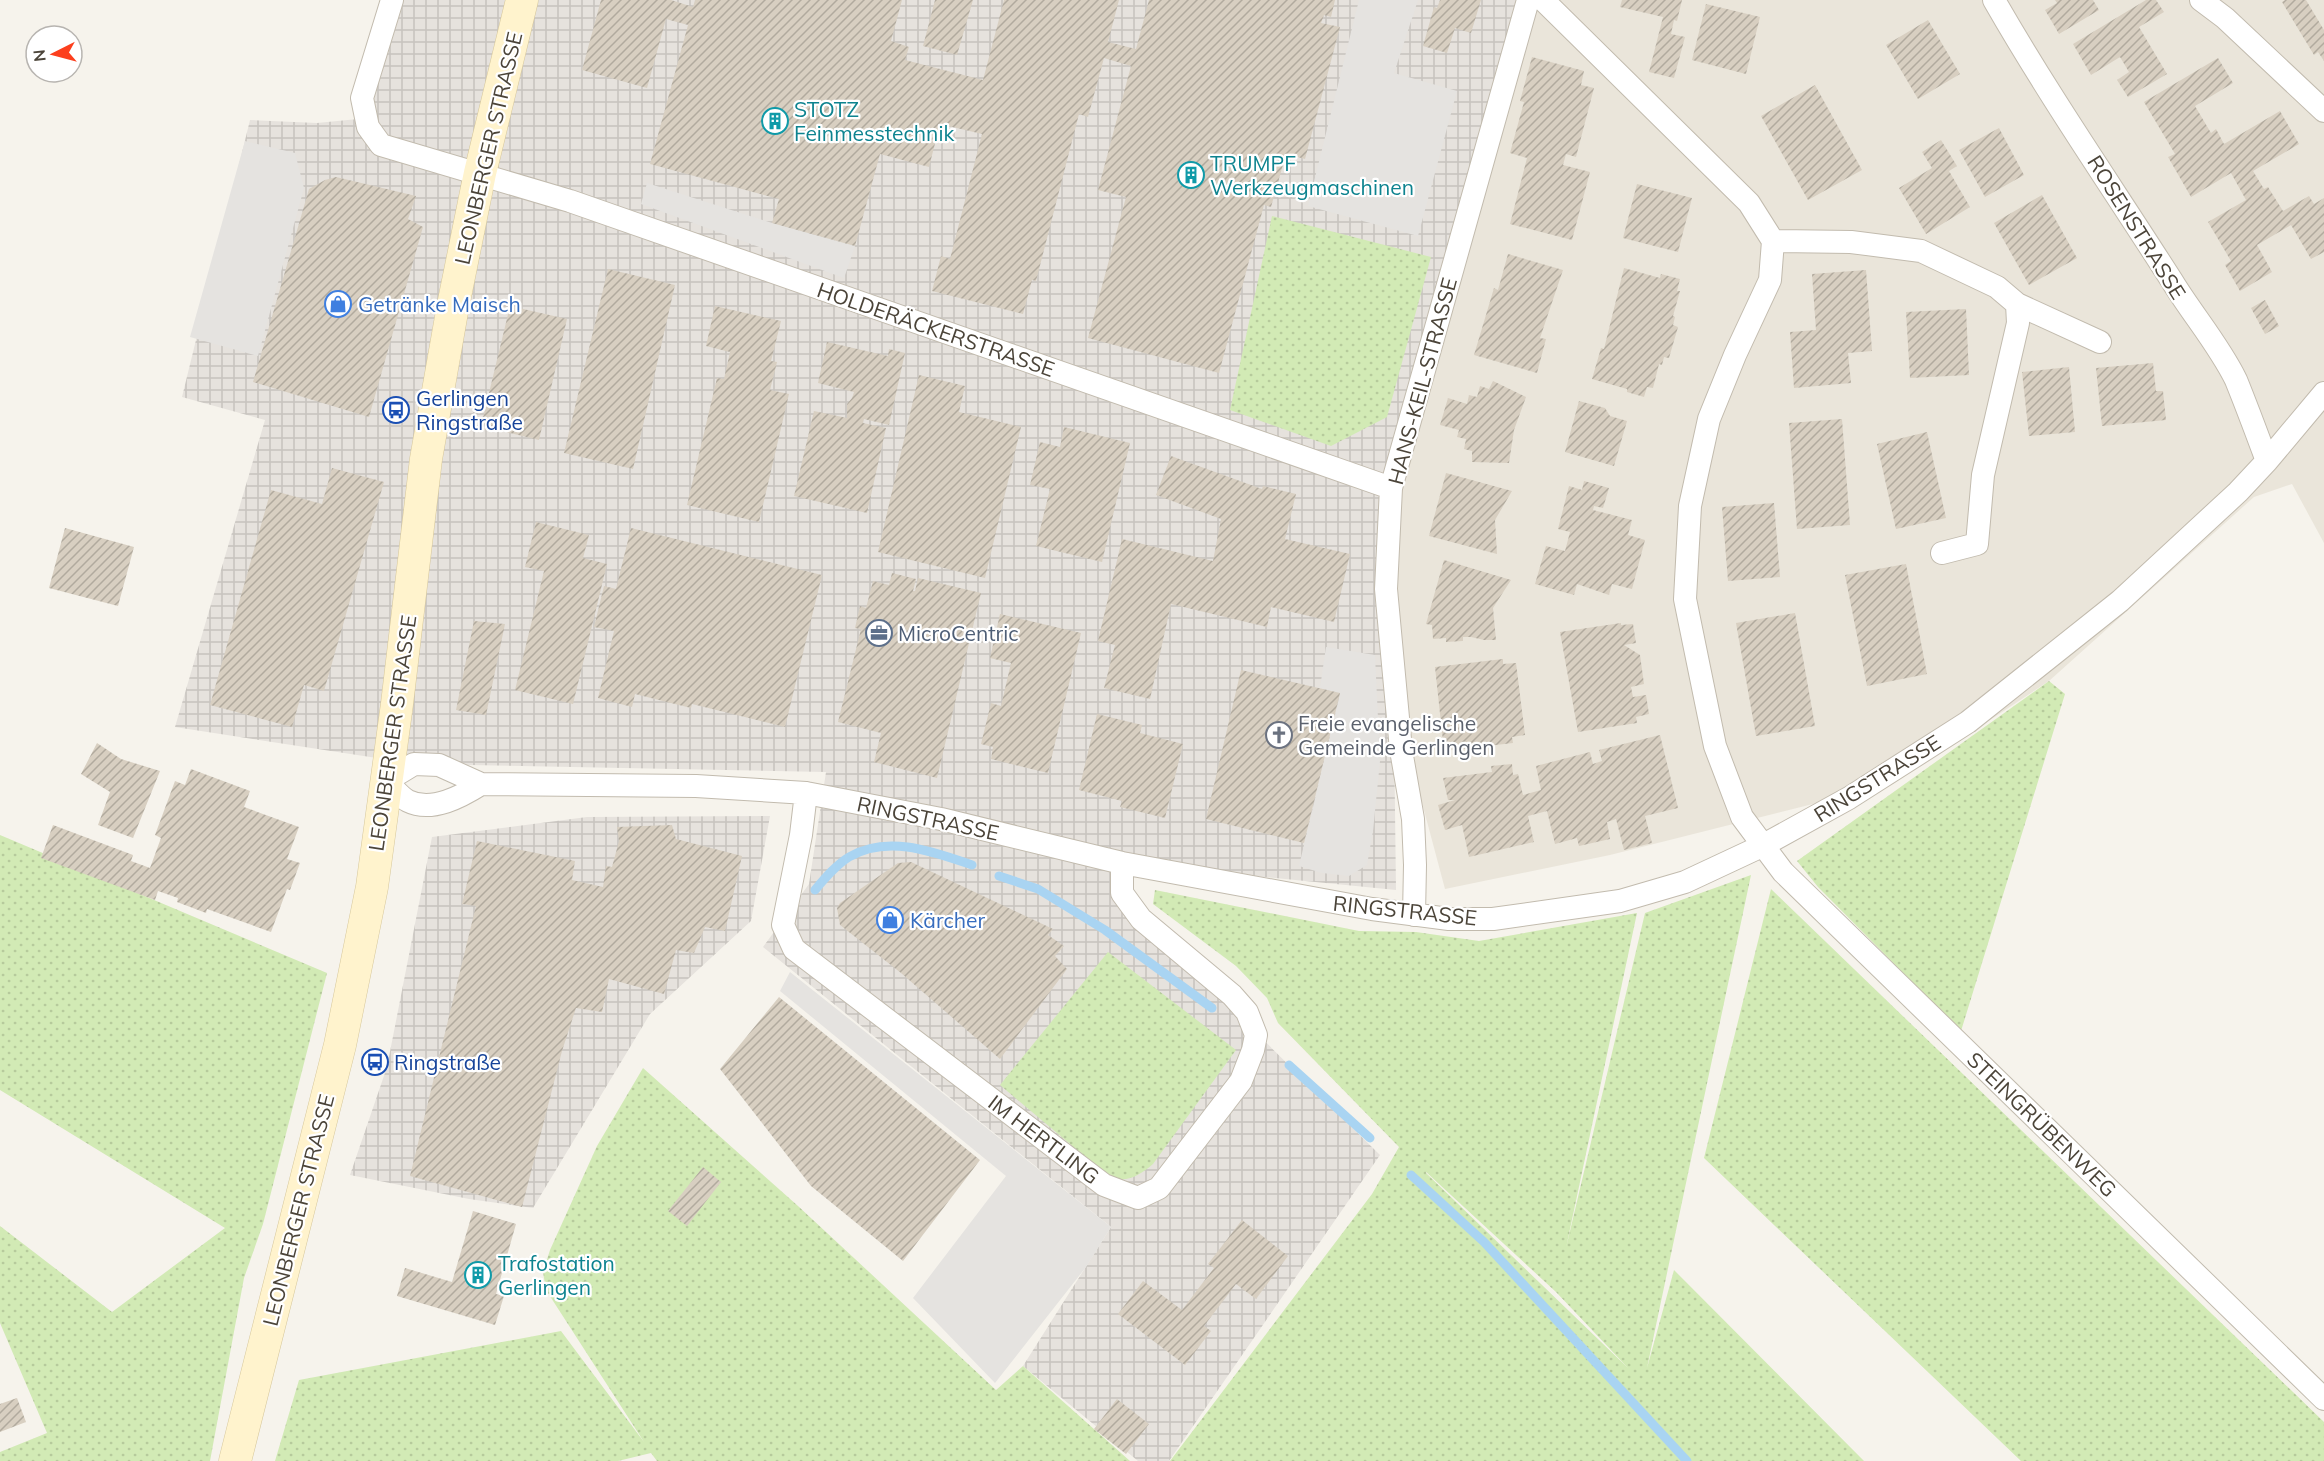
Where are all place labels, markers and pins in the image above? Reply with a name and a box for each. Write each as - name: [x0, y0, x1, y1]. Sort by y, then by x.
- place label: STOTZ Feinmesstechnik: [794, 96, 954, 146]
- building icon: STOTZ Feinmesstechnik: [760, 106, 790, 136]
- place label: TRUMPF Werkzeugmaschinen: [1210, 150, 1414, 200]
- building icon: TRUMPF Werkzeugmaschinen: [1176, 160, 1206, 190]
- shop icon: Getränke Maisch: [323, 289, 353, 319]
- place label: Getränke Maisch: [358, 291, 521, 317]
- place label: Gerlingen Ringstraße: [416, 385, 523, 435]
- bus stop icon: Gerlingen Ringstraße: [381, 395, 411, 425]
- office icon: MicroCentric: [864, 618, 894, 648]
- place label: MicroCentric: [898, 620, 1019, 646]
- place label: Freie evangelische Gemeinde Gerlingen: [1298, 710, 1495, 760]
- church icon: Freie evangelische Gemeinde Gerlingen: [1264, 720, 1294, 750]
- shop icon: Kärcher: [875, 905, 905, 935]
- place label: Kärcher: [910, 907, 986, 933]
- bus stop icon: Ringstraße: [360, 1047, 390, 1077]
- place label: Ringstraße: [394, 1049, 501, 1075]
- place label: Trafostation Gerlingen: [498, 1250, 615, 1300]
- building icon: Trafostation Gerlingen: [463, 1260, 493, 1290]

